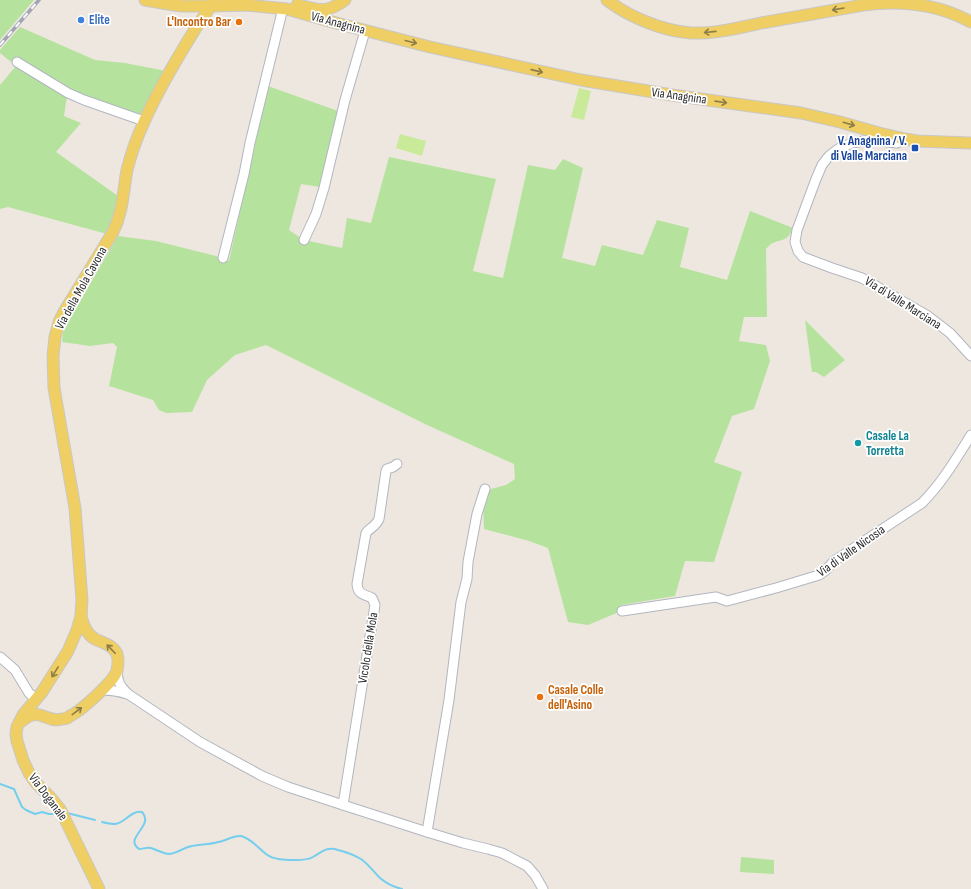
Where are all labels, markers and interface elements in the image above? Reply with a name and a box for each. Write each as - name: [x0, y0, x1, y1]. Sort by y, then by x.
- one-way arrow: [832, 6, 845, 14]
- street label: Via Anagnina: [309, 8, 367, 38]
- place label: Elite: [89, 12, 110, 28]
- place label: L'Incontro Bar: [167, 14, 231, 30]
- marker: Elite: [76, 15, 86, 25]
- marker: L'Incontro Bar: [234, 17, 244, 27]
- one-way arrow: [704, 28, 717, 36]
- one-way arrow: [404, 39, 417, 46]
- one-way arrow: [531, 67, 544, 75]
- street label: Via Anagnina: [650, 84, 708, 108]
- one-way arrow: [714, 98, 727, 106]
- one-way arrow: [842, 121, 855, 128]
- place label: V. Anagnina / V. di Valle Marciana: [831, 133, 907, 164]
- marker: V. Anagnina / V. di Valle Marciana: [910, 143, 920, 153]
- street label: Via della Mola Cavona: [52, 244, 110, 332]
- street label: Via di Valle Marciana: [862, 273, 944, 333]
- place label: Casale La Torretta: [866, 428, 909, 459]
- marker: Casale La Torretta: [853, 438, 863, 448]
- street label: Via di Valle Nicosia: [814, 522, 888, 580]
- street label: Vicolo della Mola: [354, 611, 382, 685]
- one-way arrow: [107, 644, 116, 654]
- one-way arrow: [51, 666, 59, 677]
- place label: Casale Colle dell'Asino: [548, 682, 604, 713]
- marker: Casale Colle dell'Asino: [535, 692, 545, 702]
- one-way arrow: [72, 707, 83, 716]
- street label: Via Doganale: [25, 770, 71, 824]

